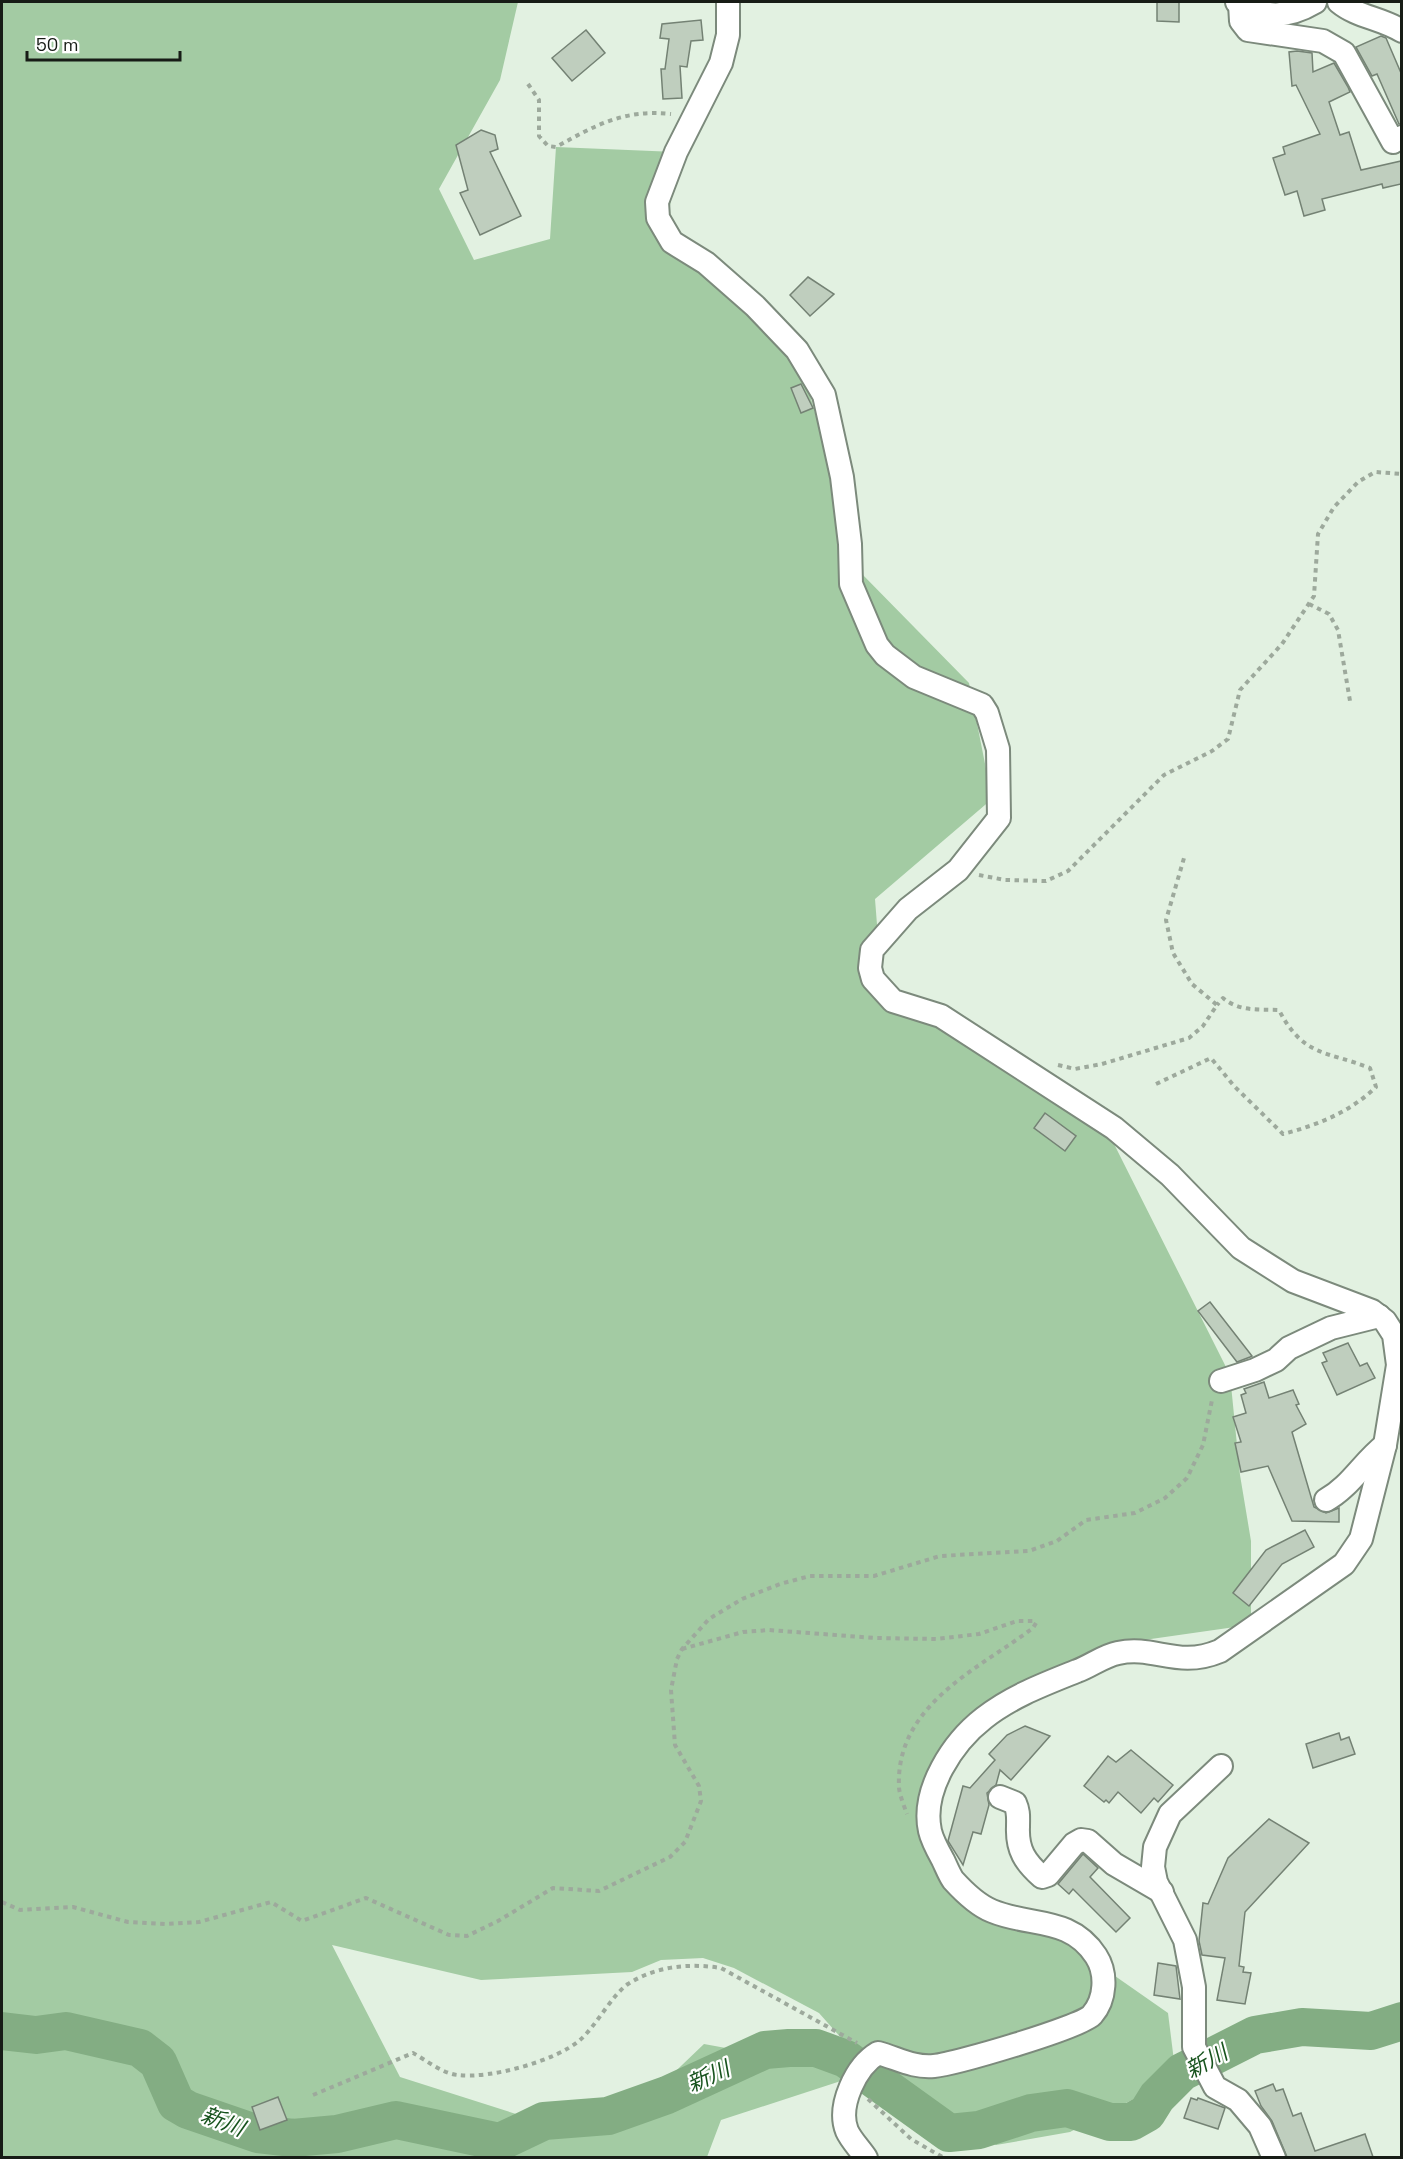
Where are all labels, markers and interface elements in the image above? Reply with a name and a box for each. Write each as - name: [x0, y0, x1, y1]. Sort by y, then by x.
- scale bar: [27, 24, 180, 62]
- text: 50 m: [36, 33, 78, 56]
- water label: 新川: [1180, 2037, 1234, 2084]
- water label: 新川: [682, 2053, 736, 2098]
- water label: 新川: [197, 2100, 250, 2143]

